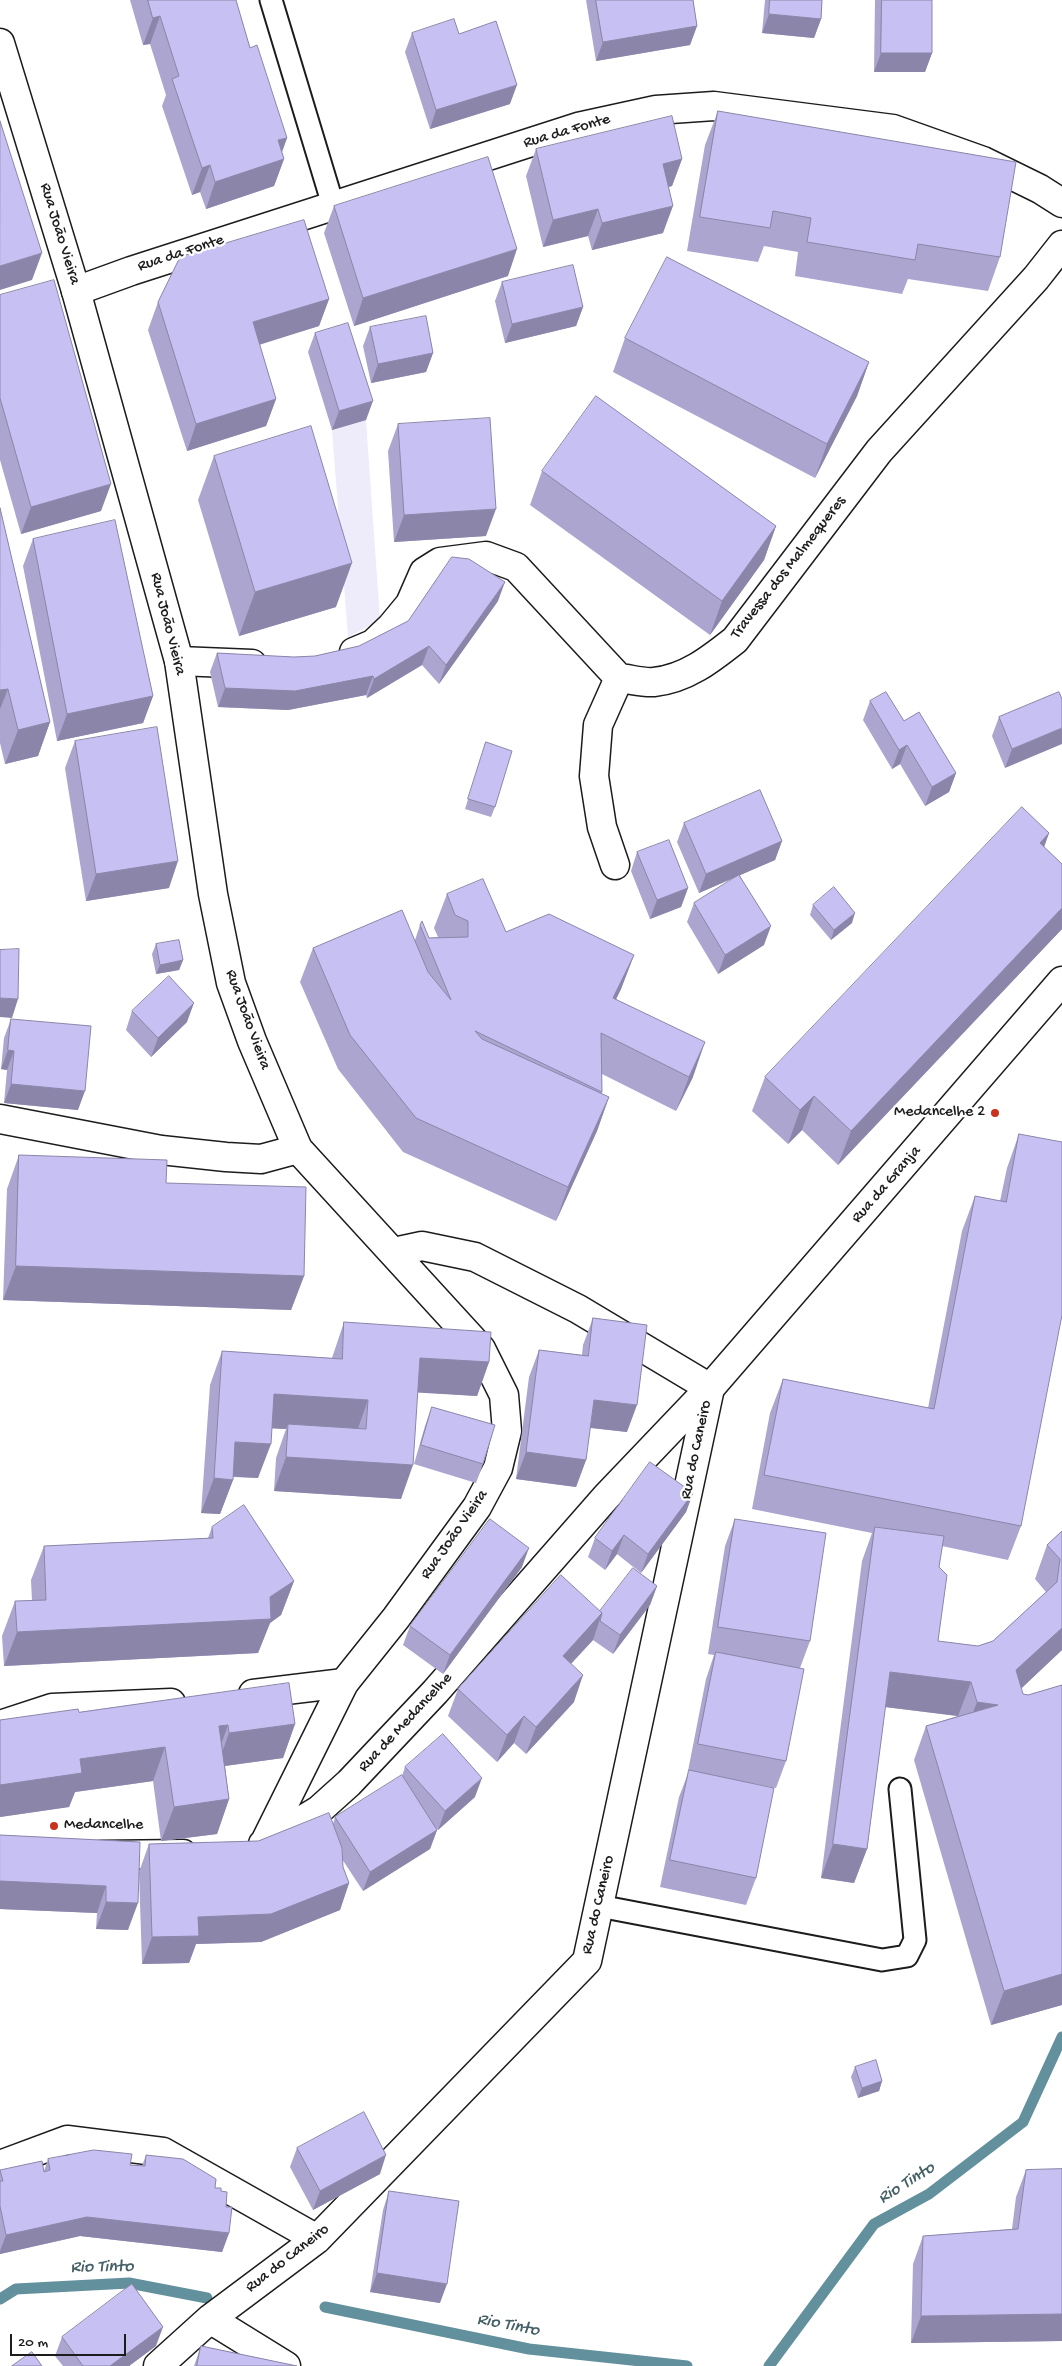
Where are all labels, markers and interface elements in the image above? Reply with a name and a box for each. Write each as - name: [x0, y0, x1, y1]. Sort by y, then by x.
- street label: Rua da Fonte: [521, 110, 613, 154]
- street label: Rua João Vieira: [34, 181, 84, 287]
- street label: Rua da Fonte: [135, 231, 227, 277]
- street label: Travessa dos Malmequeres: [727, 493, 851, 643]
- street label: Rua João Vieira: [145, 571, 189, 677]
- street label: Rua João Vieira: [220, 967, 274, 1073]
- place label: Medancelhe 2: [894, 1103, 985, 1123]
- marker: Medancelhe 2: [989, 1107, 1001, 1119]
- street label: Rua da Granja: [848, 1142, 926, 1228]
- street label: Rua do Caneiro: [677, 1399, 717, 1501]
- street label: Rua João Vieira: [417, 1487, 493, 1583]
- street label: Rua de Medancelhe: [355, 1669, 457, 1777]
- place label: Medancelhe: [64, 1816, 143, 1836]
- marker: Medancelhe: [48, 1820, 60, 1832]
- street label: Rua do Caneiro: [578, 1854, 620, 1956]
- water label: Rio Tinto: [875, 2158, 939, 2210]
- street label: Rua do Caneiro: [242, 2220, 334, 2298]
- water label: Rio Tinto: [70, 2257, 134, 2279]
- water label: Rio Tinto: [475, 2309, 541, 2343]
- scale bar: [12, 2324, 129, 2356]
- text: 20 m: [18, 2334, 48, 2352]

